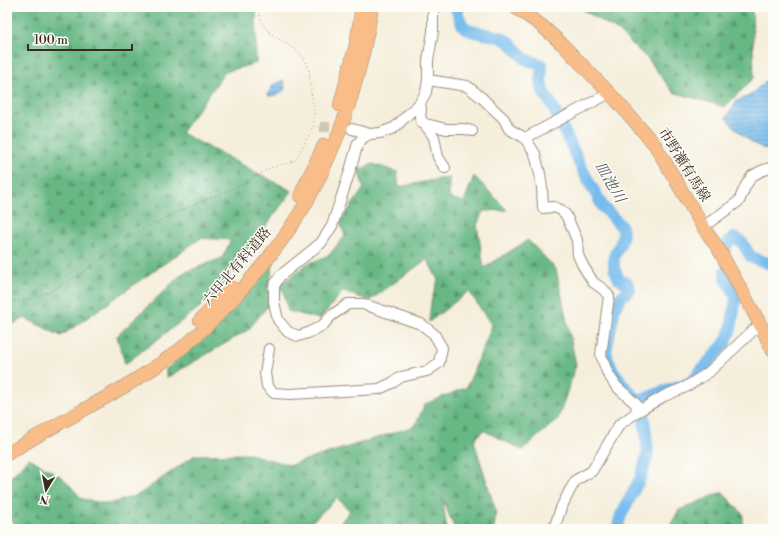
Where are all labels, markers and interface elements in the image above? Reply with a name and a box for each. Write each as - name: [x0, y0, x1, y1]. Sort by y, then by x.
- scale bar: [28, 26, 132, 52]
- text: 100 m: [34, 33, 68, 48]
- street label: 市野瀬有馬線: [654, 125, 714, 205]
- water label: 皿池川: [591, 158, 630, 208]
- street label: 六甲北有料道路: [199, 224, 275, 310]
- north arrow: [26, 470, 66, 510]
- text: N: [39, 491, 50, 507]

